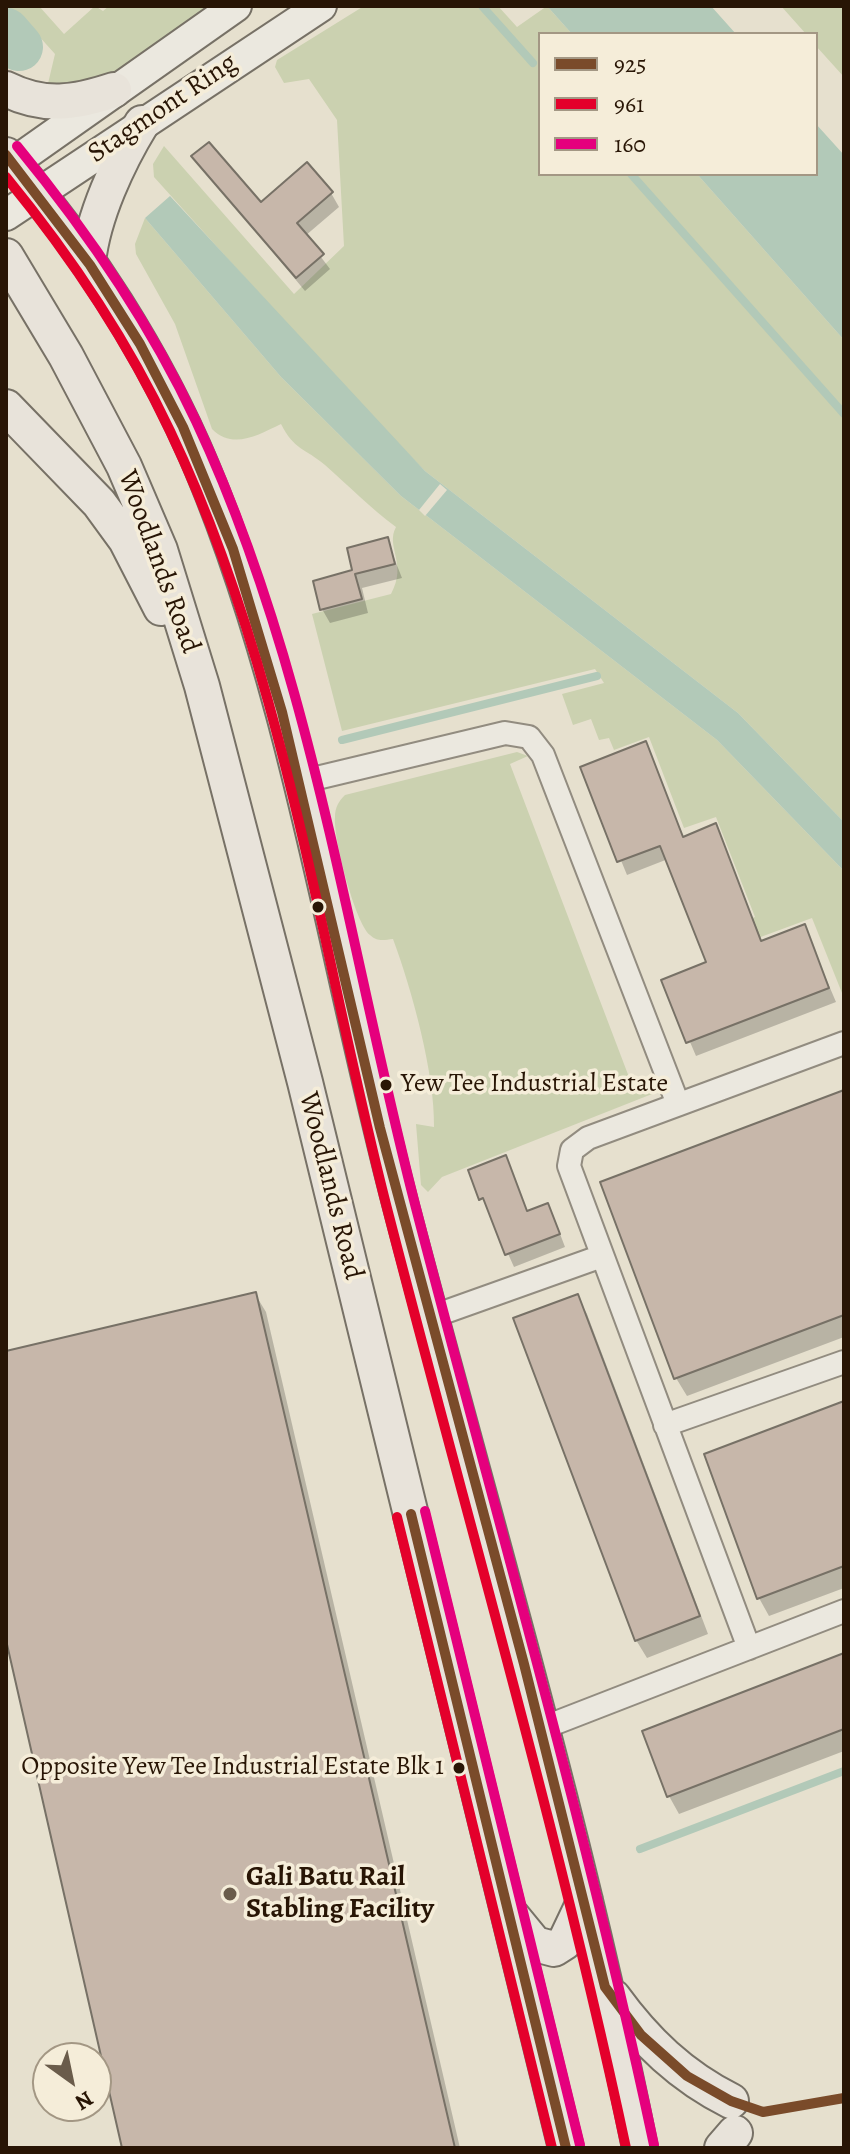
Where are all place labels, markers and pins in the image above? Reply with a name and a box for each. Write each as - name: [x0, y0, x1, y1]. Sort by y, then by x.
- unlabelled marker: [310, 899, 326, 915]
- place label: Yew Tee Industrial Estate: [401, 1069, 668, 1101]
- marker: Yew Tee Industrial Estate: [378, 1077, 394, 1093]
- place label: Opposite Yew Tee Industrial Estate Blk 1: [21, 1752, 444, 1784]
- marker: Opposite Yew Tee Industrial Estate Blk 1: [451, 1760, 467, 1776]
- place label: Gali Batu Rail Stabling Facility: [246, 1861, 434, 1927]
- marker: Gali Batu Rail Stabling Facility: [221, 1885, 239, 1903]

